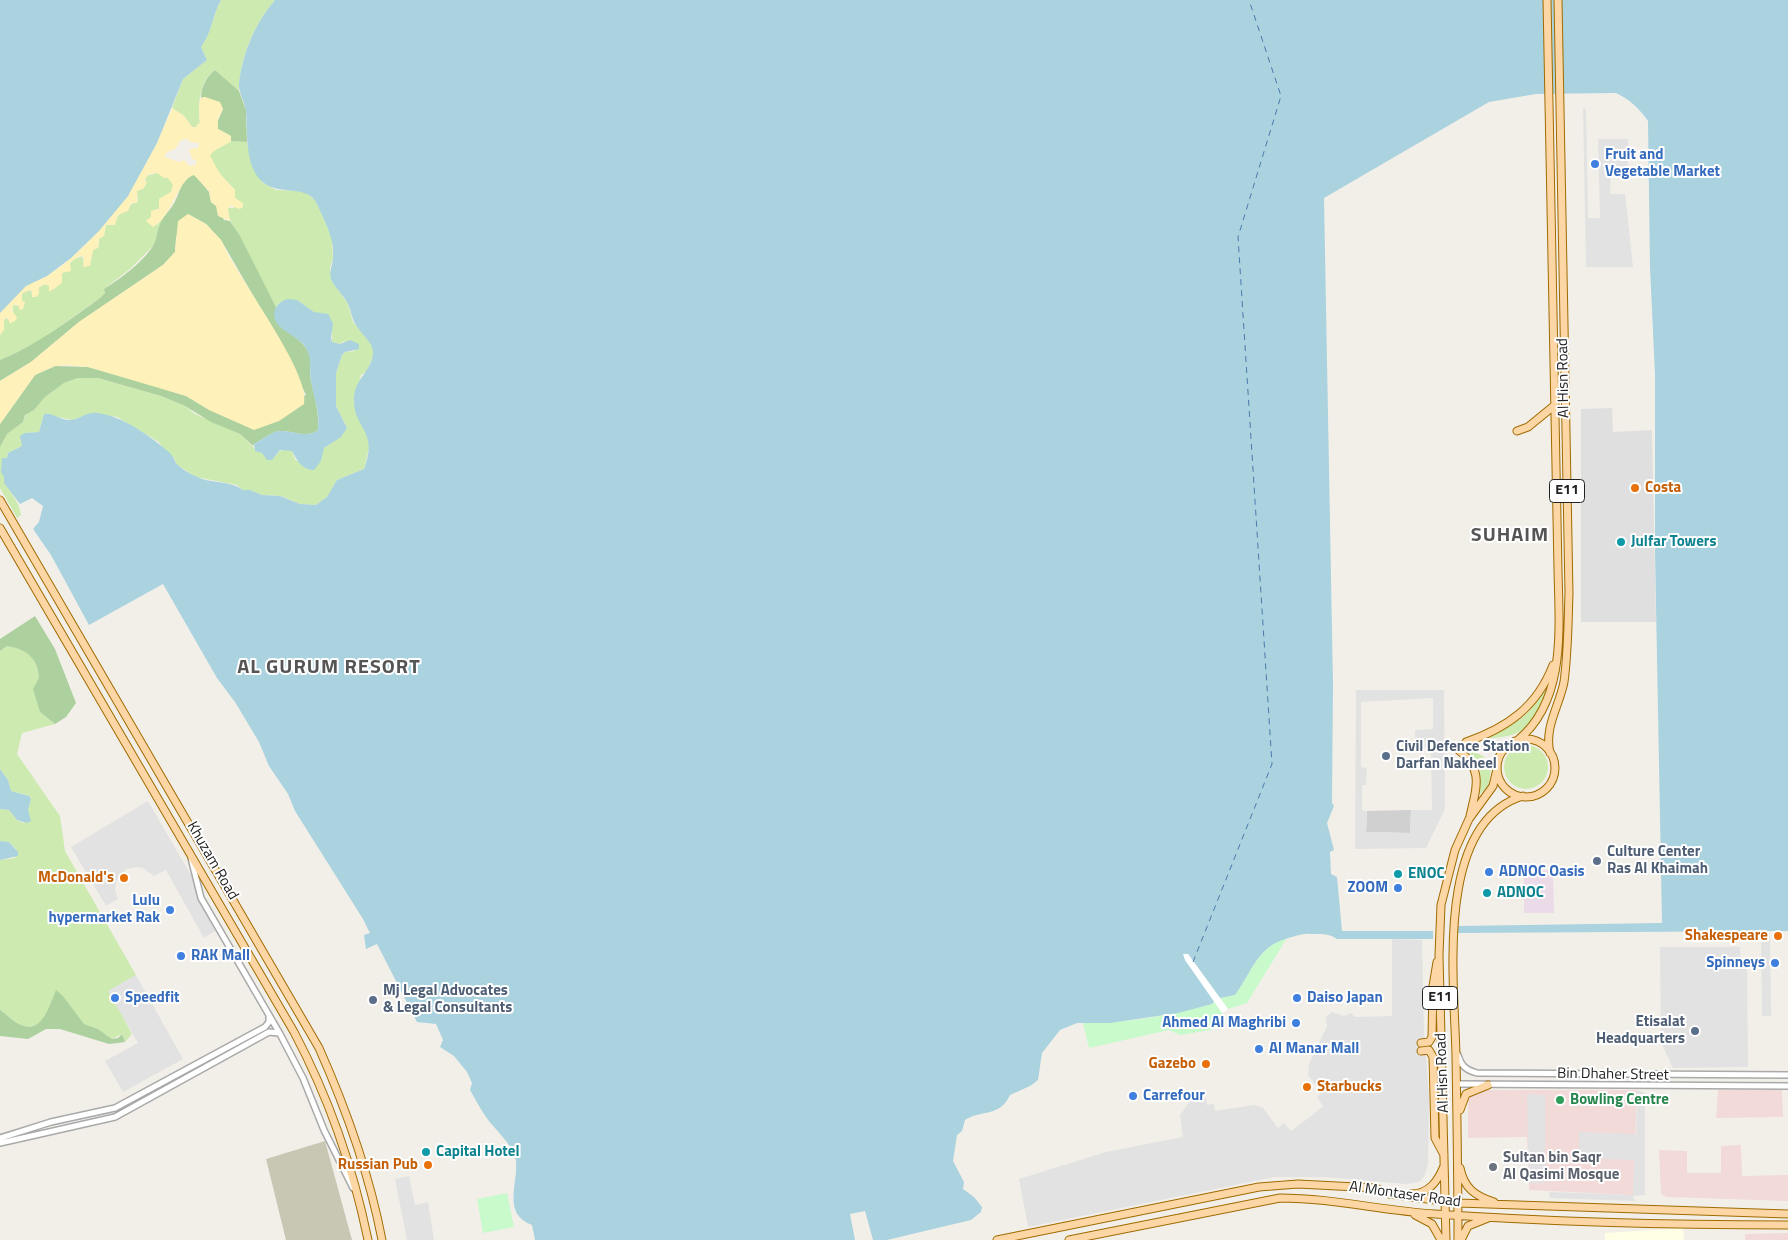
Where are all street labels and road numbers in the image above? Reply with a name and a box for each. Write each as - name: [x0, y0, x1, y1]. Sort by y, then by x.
- street label: Al Hisn Road: [1554, 338, 1574, 418]
- road number: E11: [1550, 480, 1584, 502]
- street label: Khuzam Road: [182, 819, 242, 903]
- road number: E11: [1422, 986, 1458, 1010]
- street label: Al Hisn Road: [1433, 1033, 1453, 1113]
- street label: Bin Dhaher Street: [1557, 1065, 1669, 1085]
- street label: Al Montaser Road: [1348, 1178, 1462, 1212]

